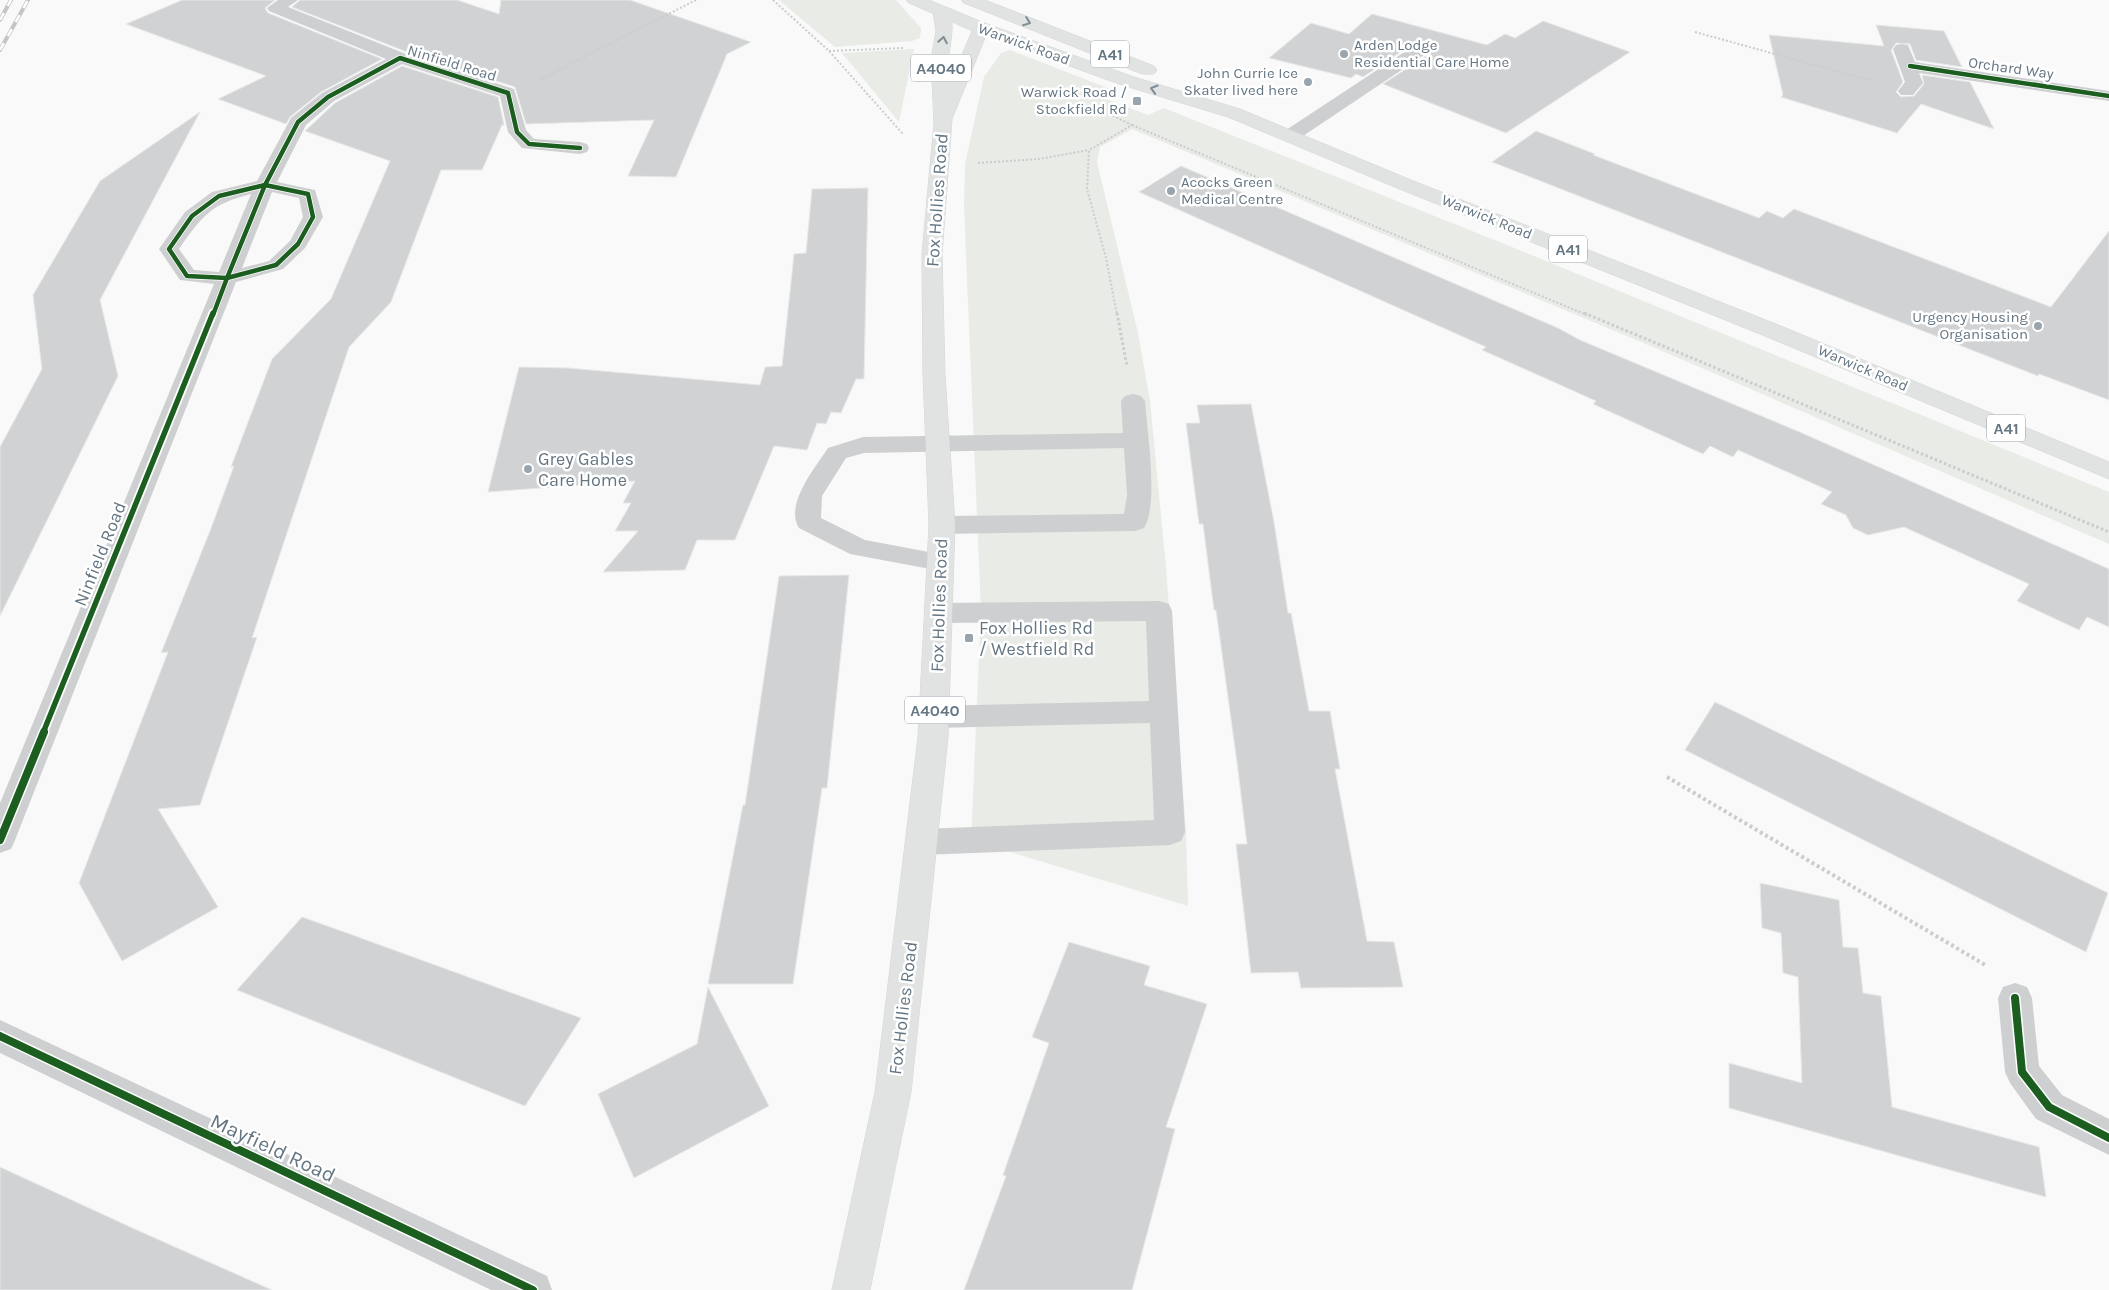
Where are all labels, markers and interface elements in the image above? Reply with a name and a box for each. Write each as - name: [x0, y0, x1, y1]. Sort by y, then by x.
- one-way arrow: [1022, 16, 1031, 26]
- street label: Warwick Road: [976, 19, 1072, 69]
- one-way arrow: [937, 35, 947, 44]
- place label: Arden Lodge Residential Care Home: [1354, 36, 1509, 71]
- street label: Ninfield Road: [405, 41, 499, 85]
- road number: A41: [1091, 41, 1129, 68]
- marker: Arden Lodge Residential Care Home: [1338, 48, 1350, 60]
- street label: Orchard Way: [1967, 53, 2055, 83]
- road number: A4040: [911, 54, 971, 82]
- place label: John Currie Ice Skater lived here: [1184, 64, 1298, 99]
- marker: John Currie Ice Skater lived here: [1302, 76, 1314, 88]
- place label: Warwick Road / Stockfield Rd: [1021, 83, 1127, 118]
- one-way arrow: [1150, 85, 1158, 95]
- marker: Warwick Road / Stockfield Rd: [1131, 95, 1143, 107]
- street label: Fox Hollies Road: [921, 132, 953, 268]
- place label: Acocks Green Medical Centre: [1181, 173, 1283, 208]
- marker: Acocks Green Medical Centre: [1165, 185, 1177, 197]
- street label: Warwick Road: [1439, 191, 1535, 243]
- road number: A41: [1549, 235, 1587, 262]
- place label: Urgency Housing Organisation: [1912, 308, 2029, 343]
- marker: Urgency Housing Organisation: [2032, 320, 2044, 332]
- street label: Warwick Road: [1815, 341, 1911, 395]
- road number: A41: [1987, 414, 2025, 442]
- place label: Grey Gables Care Home: [538, 448, 634, 491]
- marker: Grey Gables Care Home: [522, 463, 534, 475]
- street label: Ninfield Road: [69, 499, 131, 609]
- street label: Fox Hollies Road: [926, 538, 952, 672]
- place label: Fox Hollies Rd / Westfield Rd: [979, 617, 1094, 660]
- marker: Fox Hollies Rd / Westfield Rd: [963, 632, 975, 644]
- road number: A4040: [905, 696, 965, 724]
- street label: Fox Hollies Road: [884, 940, 922, 1076]
- street label: Mayfield Road: [207, 1109, 339, 1187]

